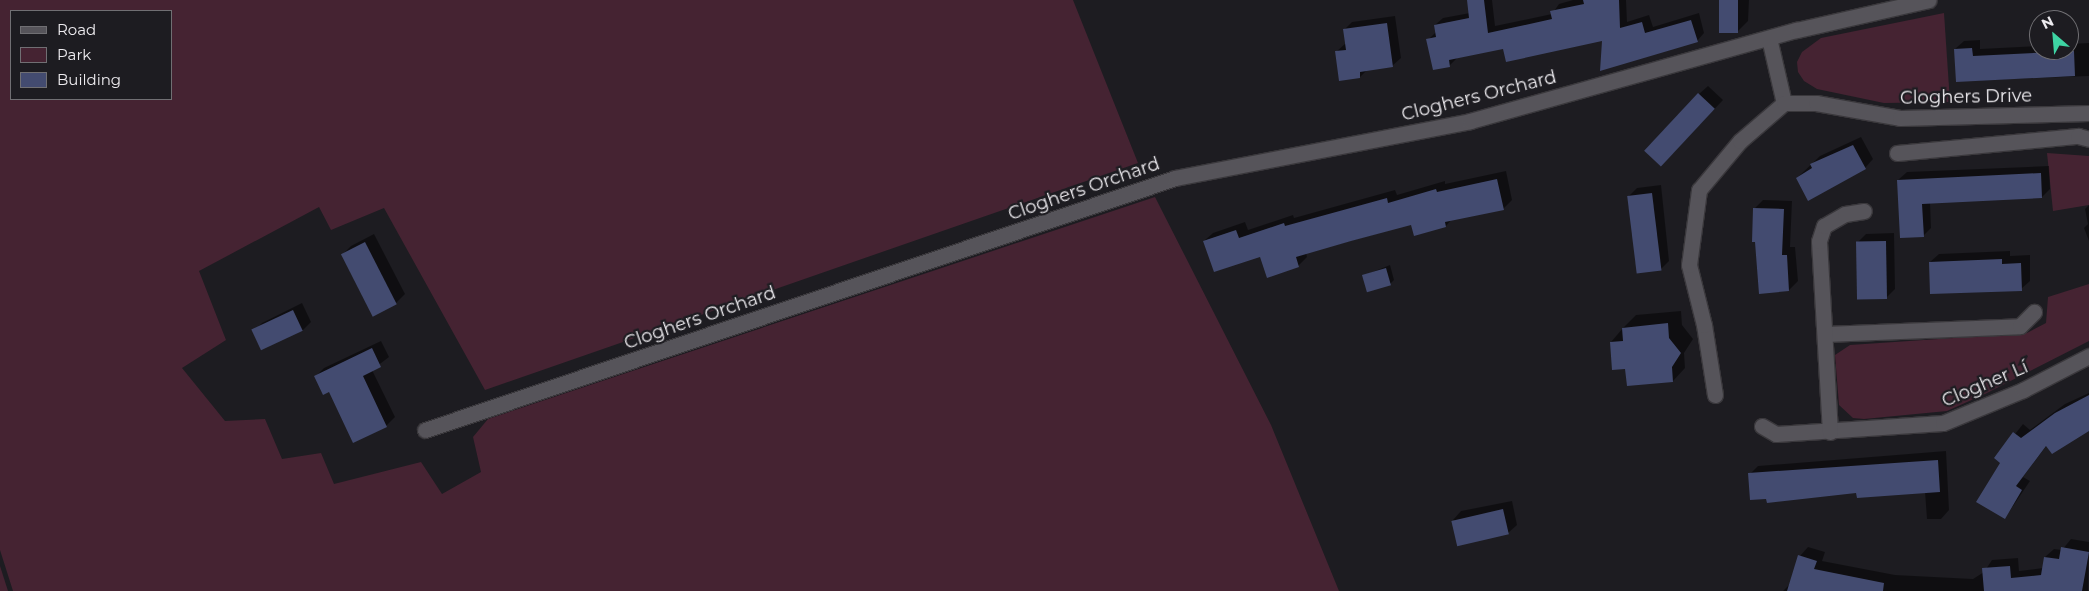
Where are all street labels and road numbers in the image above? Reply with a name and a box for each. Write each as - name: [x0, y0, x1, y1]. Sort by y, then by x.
- street label: Cloghers Orchard: [1399, 66, 1559, 126]
- street label: Cloghers Drive: [1900, 85, 2032, 109]
- street label: Cloghers Orchard: [1005, 153, 1163, 225]
- street label: Cloghers Orchard: [621, 282, 779, 354]
- street label: Clogher Lí: [1939, 356, 2031, 412]

